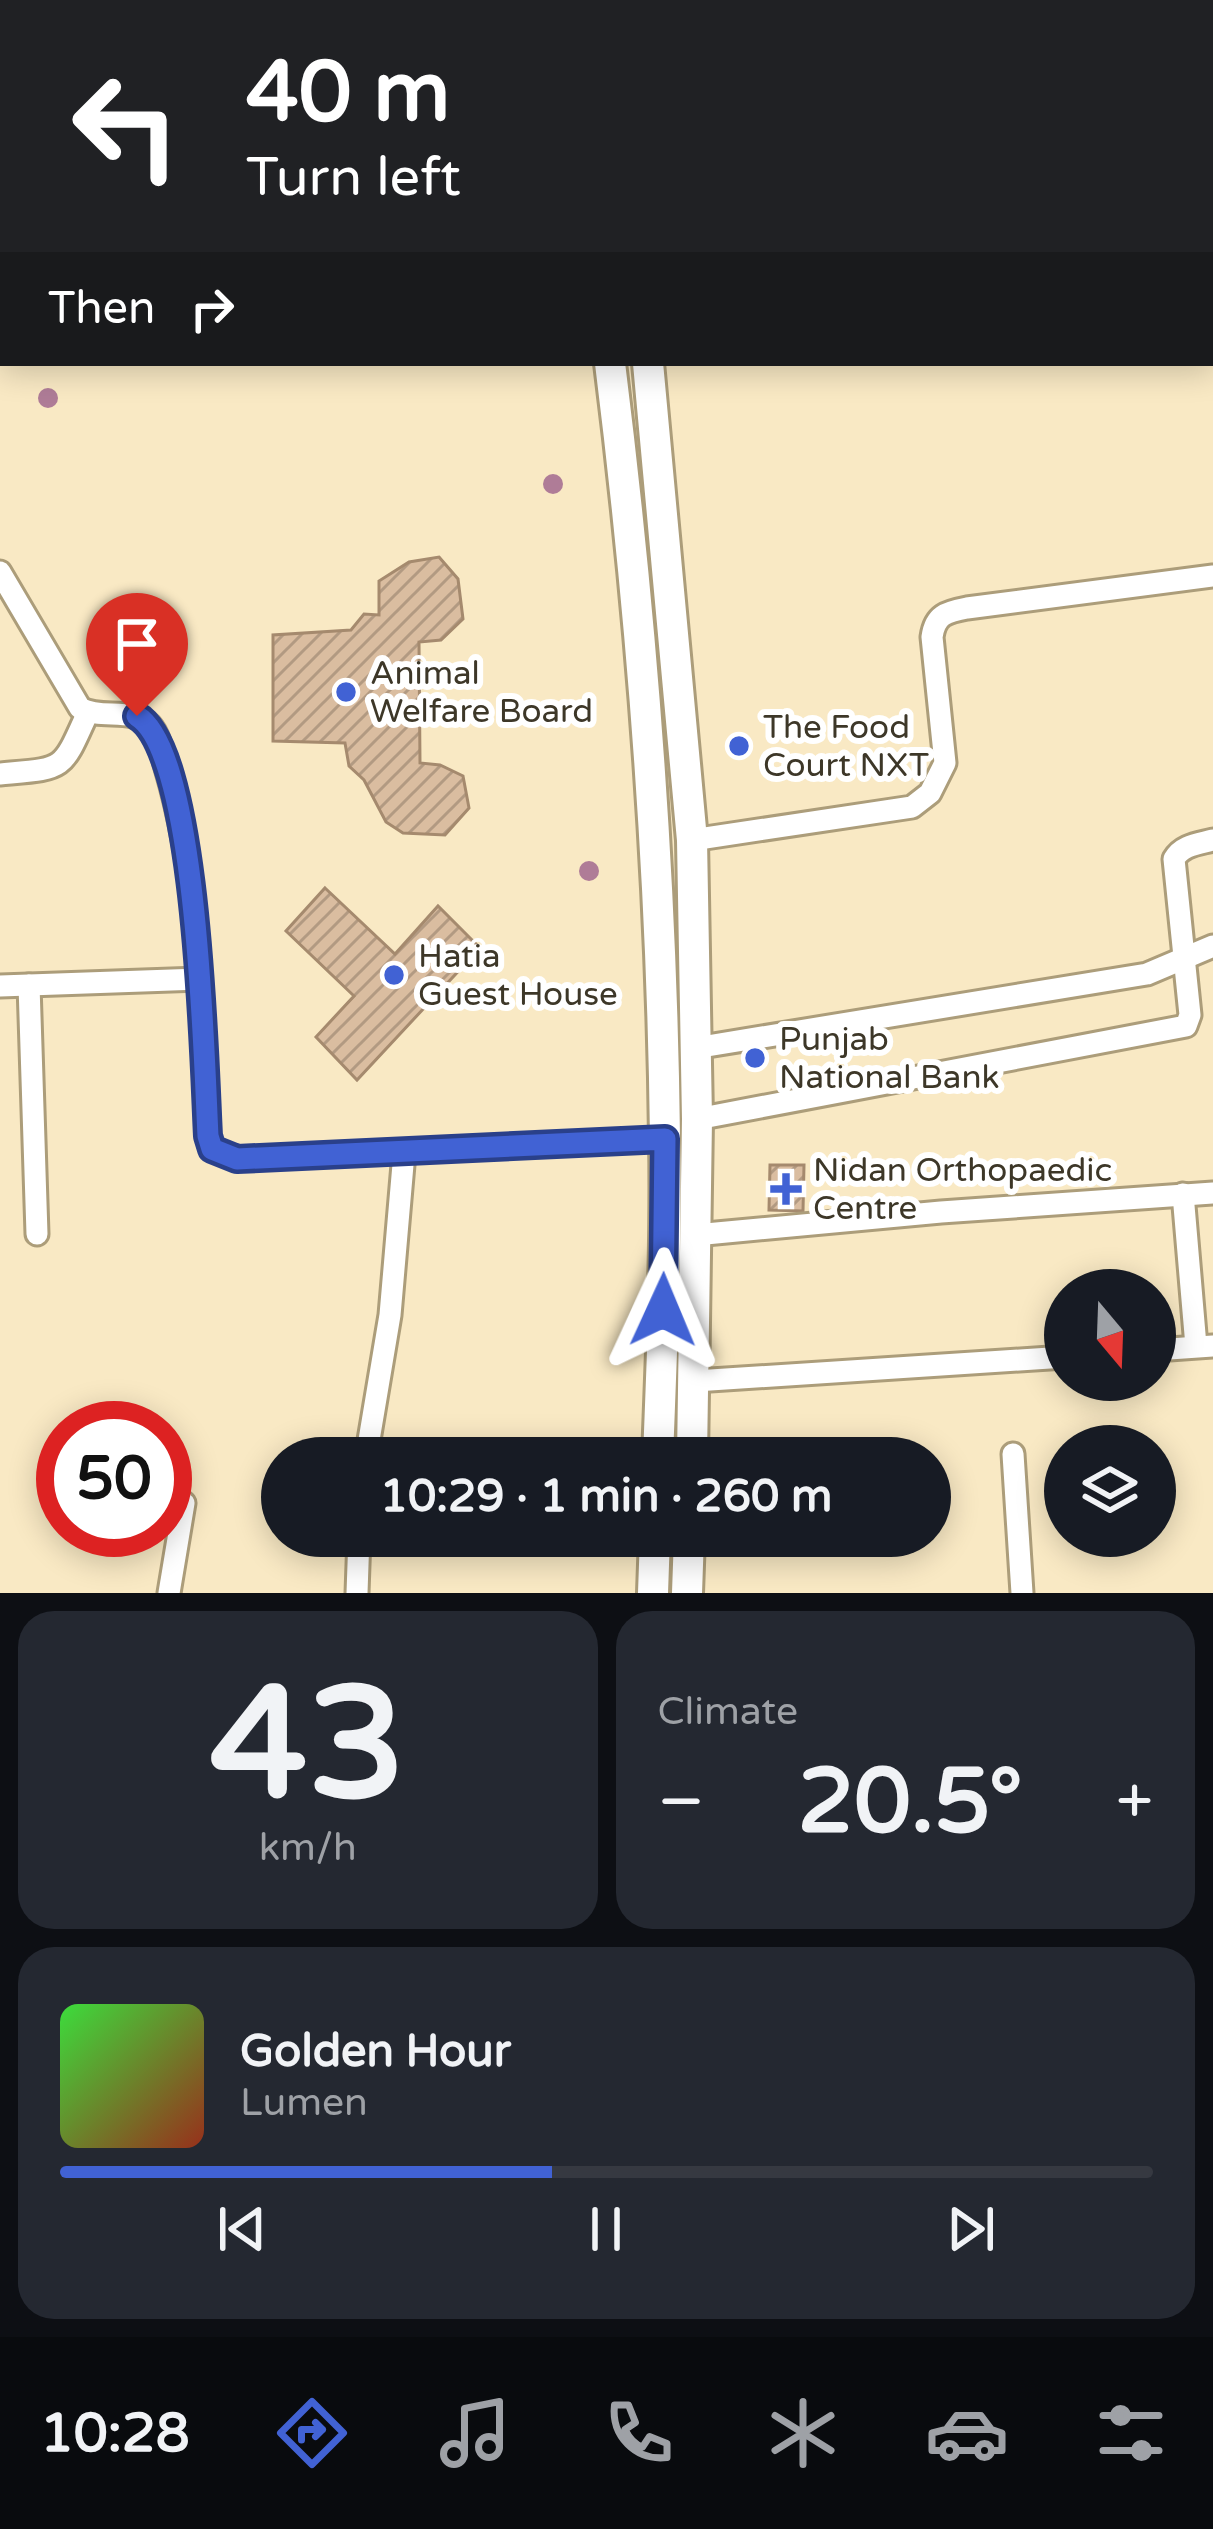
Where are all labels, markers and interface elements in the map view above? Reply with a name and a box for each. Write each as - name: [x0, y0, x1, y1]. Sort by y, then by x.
- text: 40 m: [246, 43, 450, 144]
- icon: left: [48, 48, 204, 204]
- text: Turn left: [246, 145, 461, 210]
- icon: right: [179, 276, 245, 342]
- text: Then: [48, 282, 155, 336]
- pin: [86, 593, 188, 716]
- icon: arrive: [104, 611, 170, 677]
- place label: Animal Welfare Board: [370, 654, 593, 731]
- marker: Animal Welfare Board: [333, 679, 359, 705]
- place label: The Food Court NXT: [763, 708, 929, 785]
- marker: The Food Court NXT: [726, 733, 752, 759]
- place label: Hatia Guest House: [418, 937, 618, 1014]
- marker: Hatia Guest House: [381, 962, 407, 988]
- place label: Punjab National Bank: [779, 1020, 999, 1097]
- marker: Punjab National Bank: [742, 1045, 768, 1071]
- place label: Nidan Orthopaedic Centre: [813, 1151, 1112, 1228]
- marker: Nidan Orthopaedic Centre: [770, 1173, 802, 1205]
- position arrow: [600, 1247, 726, 1373]
- north arrow: [1044, 1269, 1176, 1401]
- map controls: [1044, 1269, 1176, 1557]
- speed limit sign: 50: [36, 1401, 192, 1557]
- button: layers: [1044, 1425, 1176, 1557]
- text: 10:29 · 1 min · 260 m: [380, 1470, 832, 1524]
- text: 43: [210, 1652, 406, 1840]
- text: Climate: [658, 1688, 798, 1735]
- text: 20.5°: [798, 1748, 1023, 1857]
- text: −: [658, 1762, 705, 1842]
- text: +: [1116, 1762, 1153, 1842]
- text: km/h: [259, 1824, 357, 1871]
- text: Golden Hour: [240, 2025, 511, 2079]
- text: Lumen: [240, 2079, 368, 2126]
- icon: previous: [209, 2196, 275, 2262]
- icon: pause: [573, 2196, 639, 2262]
- icon: next: [938, 2196, 1004, 2262]
- icon: directions: [270, 2391, 354, 2475]
- icon: music: [433, 2391, 517, 2475]
- icon: phone: [597, 2391, 681, 2475]
- icon: climate: [761, 2391, 845, 2475]
- icon: car: [925, 2391, 1009, 2475]
- icon: filters: [1089, 2391, 1173, 2475]
- text: 10:28: [40, 2401, 190, 2466]

